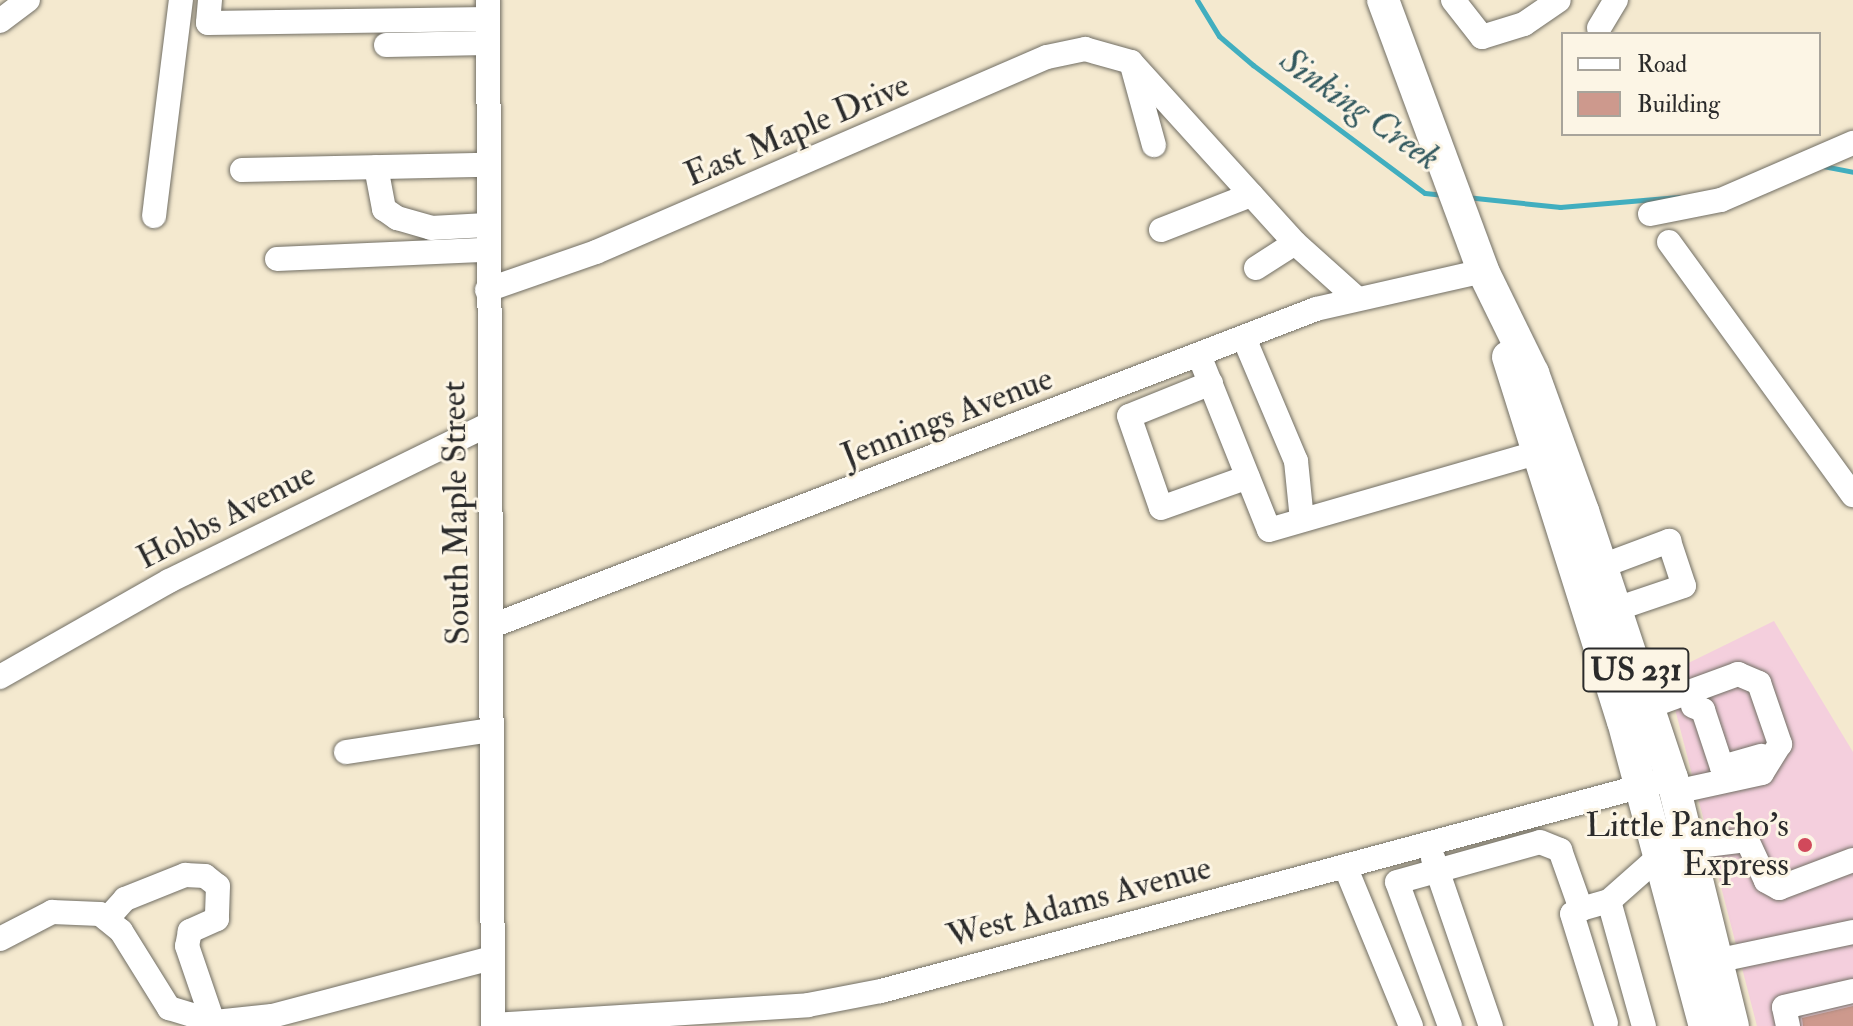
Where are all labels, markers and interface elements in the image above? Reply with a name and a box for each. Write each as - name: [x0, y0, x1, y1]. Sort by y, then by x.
- legend: [1561, 32, 1821, 136]
- water label: Sinking Creek: [1272, 38, 1448, 180]
- text: Road: [1637, 49, 1687, 80]
- street label: East Maple Drive: [679, 64, 915, 196]
- text: Building: [1637, 89, 1720, 120]
- street label: Jennings Avenue: [836, 358, 1058, 476]
- street label: South Maple Street: [433, 381, 479, 645]
- street label: Hobbs Avenue: [130, 454, 322, 578]
- road number: US 231: [1582, 642, 1690, 698]
- place label: Little Pancho's Express: [1585, 805, 1789, 884]
- marker: Little Pancho's Express: [1796, 836, 1814, 854]
- street label: West Adams Avenue: [943, 847, 1215, 957]

